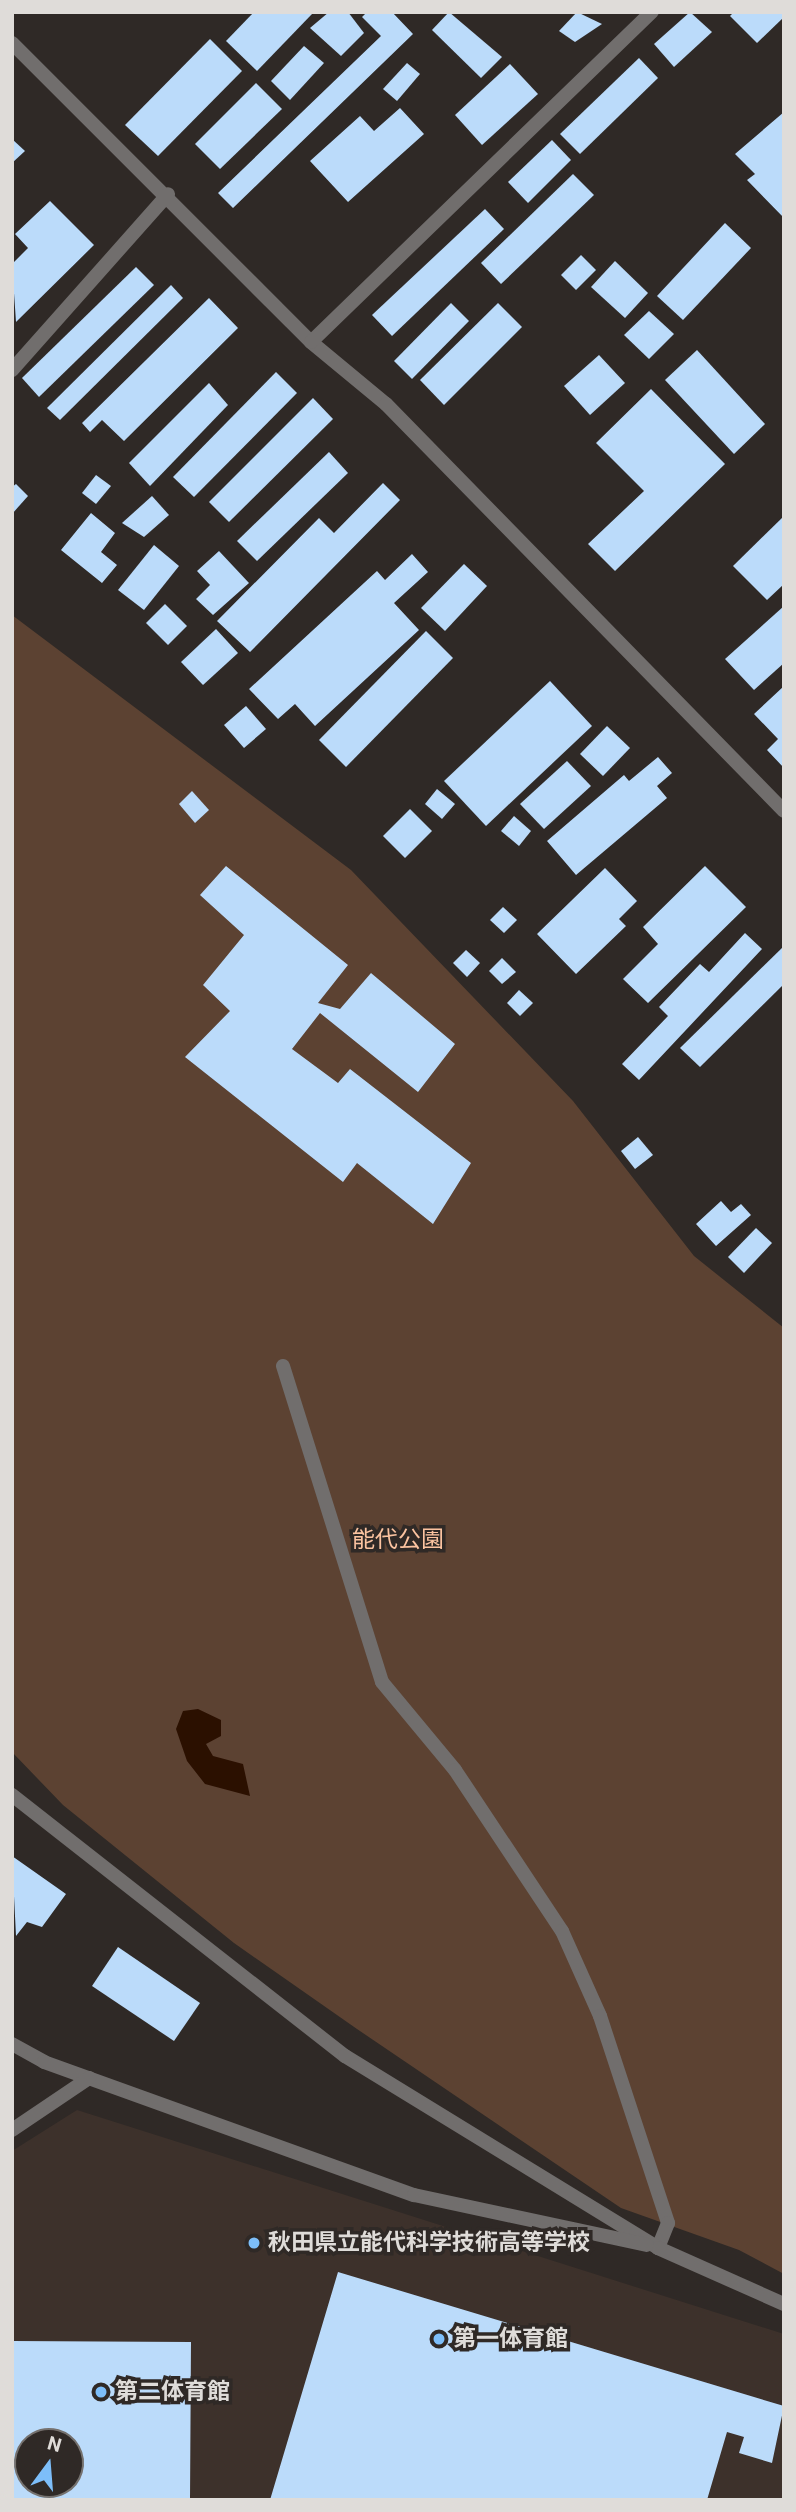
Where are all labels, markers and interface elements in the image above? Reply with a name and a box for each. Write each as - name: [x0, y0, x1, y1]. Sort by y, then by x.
- park label: 能代公園: [352, 1526, 444, 1554]
- place label: 秋田県立能代科学技術高等学校: [268, 2229, 590, 2257]
- marker: 秋田県立能代科学技術高等学校: [246, 2235, 262, 2251]
- place label: 第一体育館: [453, 2325, 568, 2353]
- marker: 第一体育館: [431, 2331, 447, 2347]
- place label: 第二体育館: [115, 2378, 230, 2406]
- marker: 第二体育館: [93, 2384, 109, 2400]
- north arrow: [14, 2428, 84, 2498]
- text: N: [45, 2431, 64, 2457]

